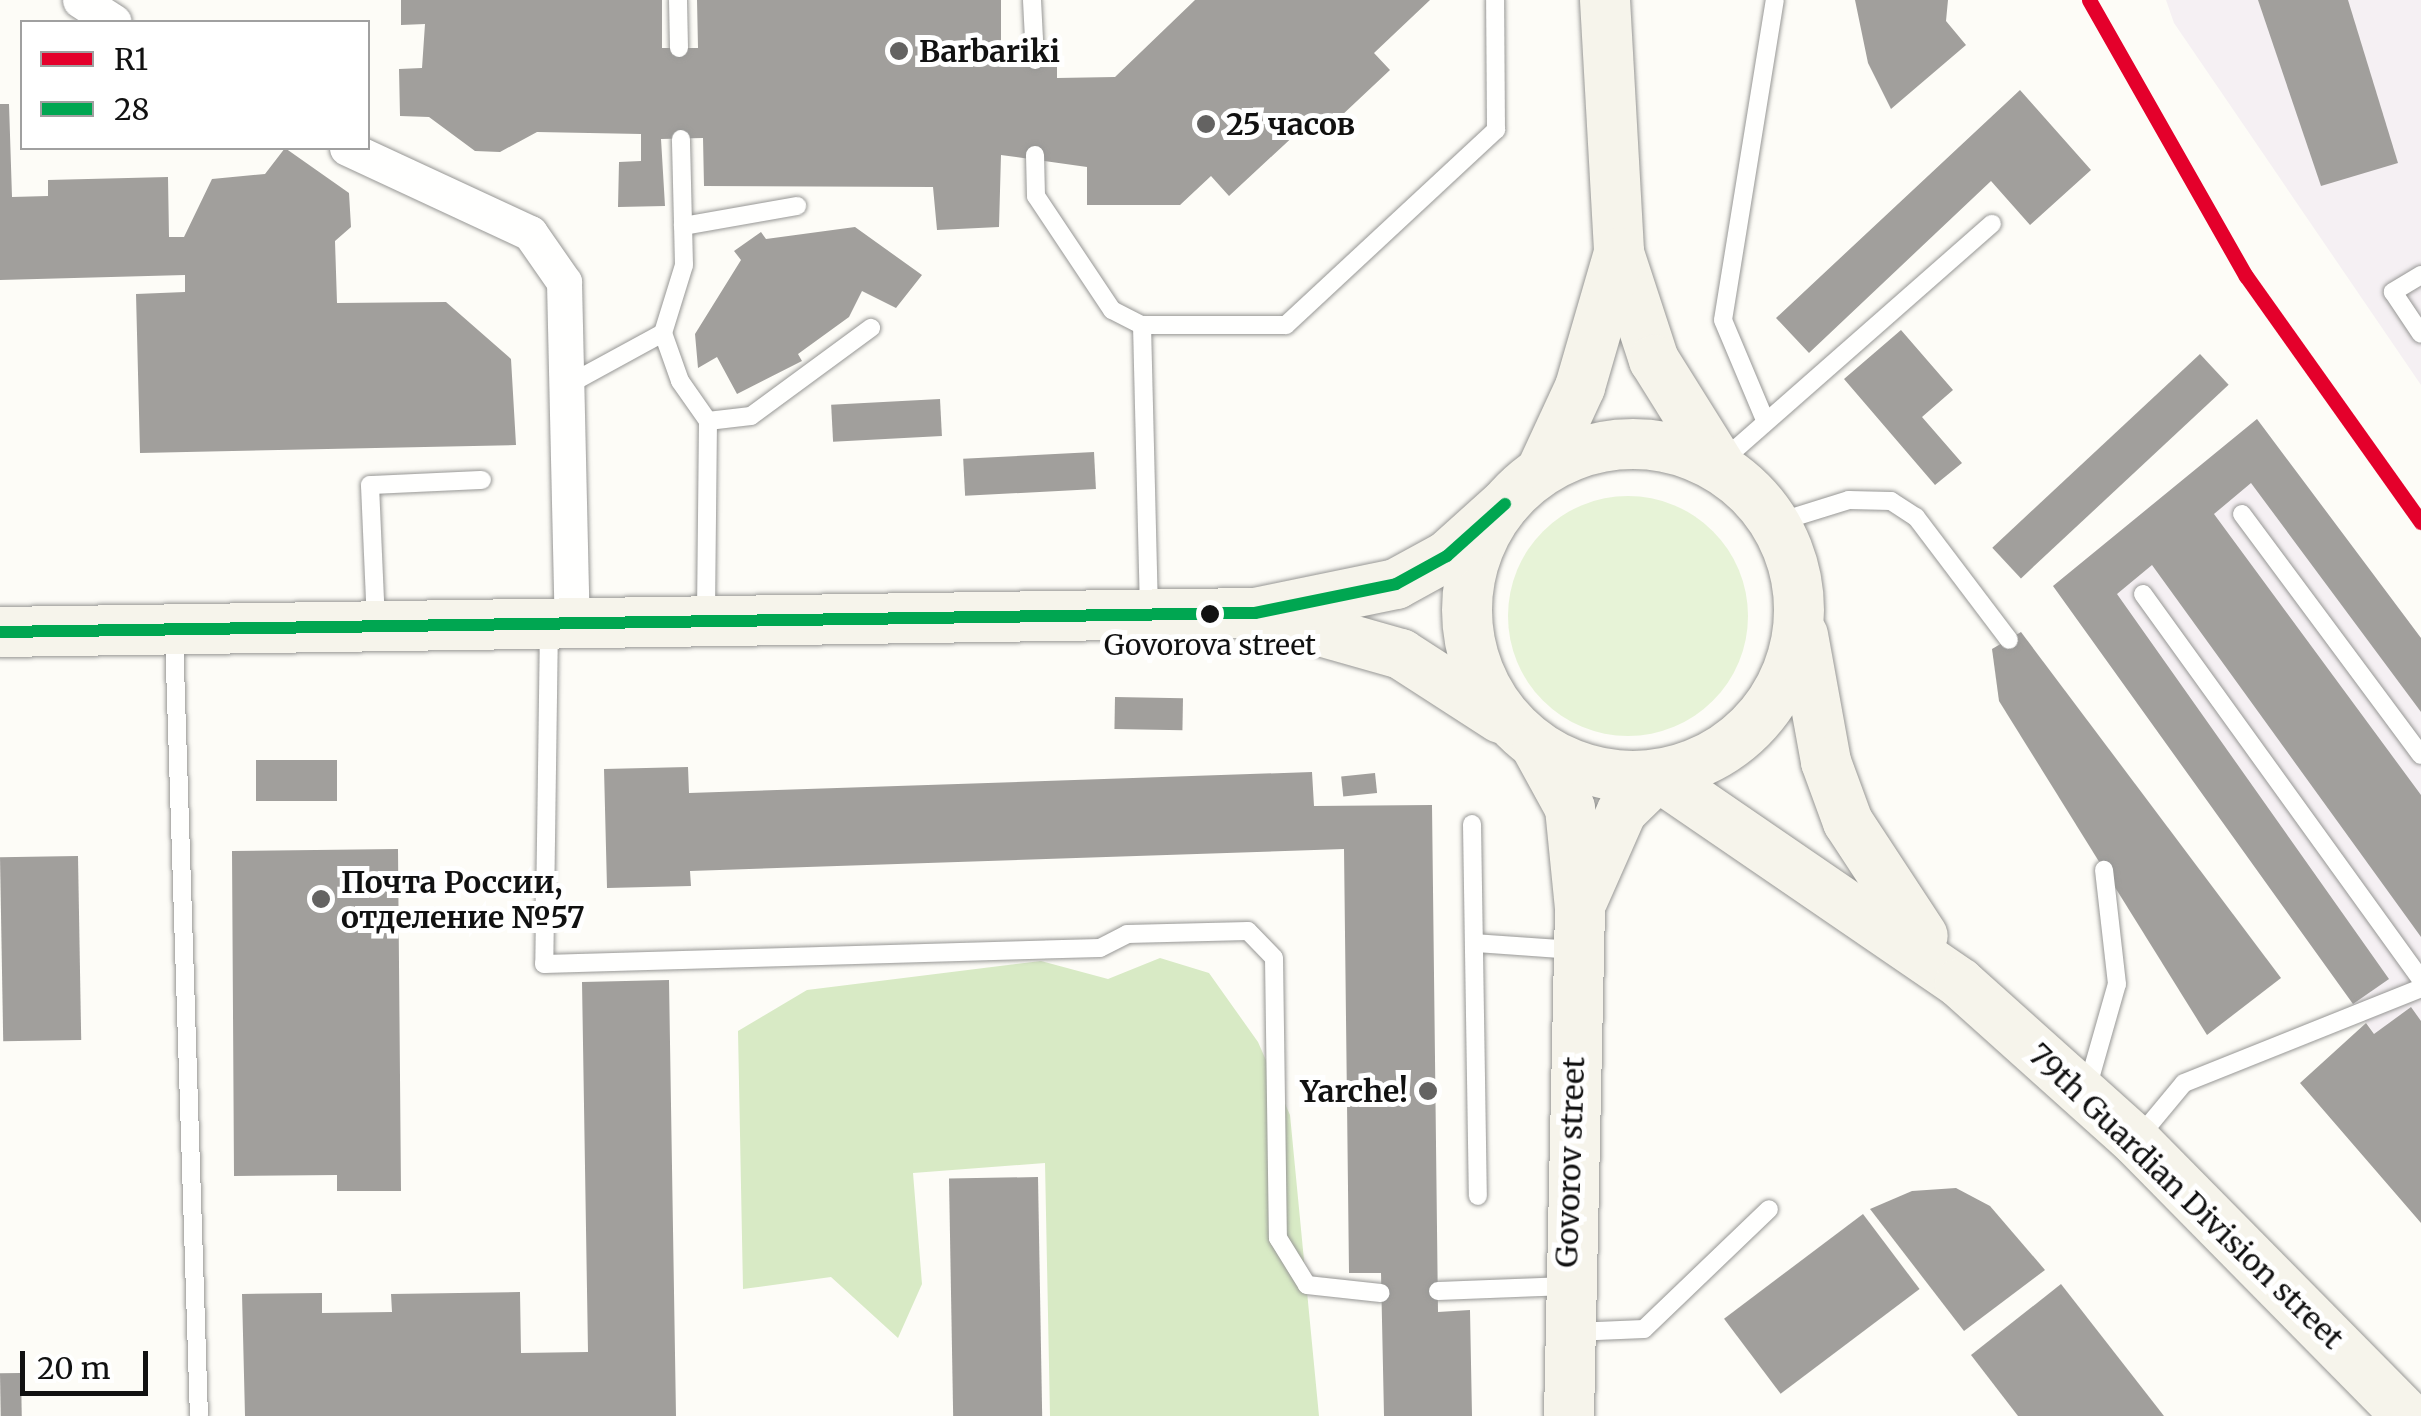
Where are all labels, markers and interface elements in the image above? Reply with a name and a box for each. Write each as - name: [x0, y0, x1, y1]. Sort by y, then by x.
- legend: [20, 20, 370, 150]
- place label: Barbariki: [919, 33, 1060, 69]
- text: R1: [114, 40, 148, 78]
- marker: Barbariki: [888, 40, 910, 62]
- text: 28: [114, 90, 149, 128]
- place label: 25 часов: [1226, 106, 1355, 142]
- marker: 25 часов: [1195, 113, 1217, 135]
- marker: Govorova street: [1200, 604, 1220, 624]
- place label: Govorova street: [1104, 628, 1316, 662]
- place label: Почта России, отделение №57: [341, 864, 585, 934]
- marker: Почта России, отделение №57: [310, 888, 332, 910]
- street label: 79th Guardian Division street: [2021, 1036, 2351, 1356]
- street label: Govorov street: [1548, 1056, 1592, 1268]
- place label: Yarche!: [1300, 1073, 1408, 1109]
- marker: Yarche!: [1417, 1080, 1439, 1102]
- scale bar: [25, 1331, 152, 1393]
- text: 20 m: [37, 1349, 110, 1387]

